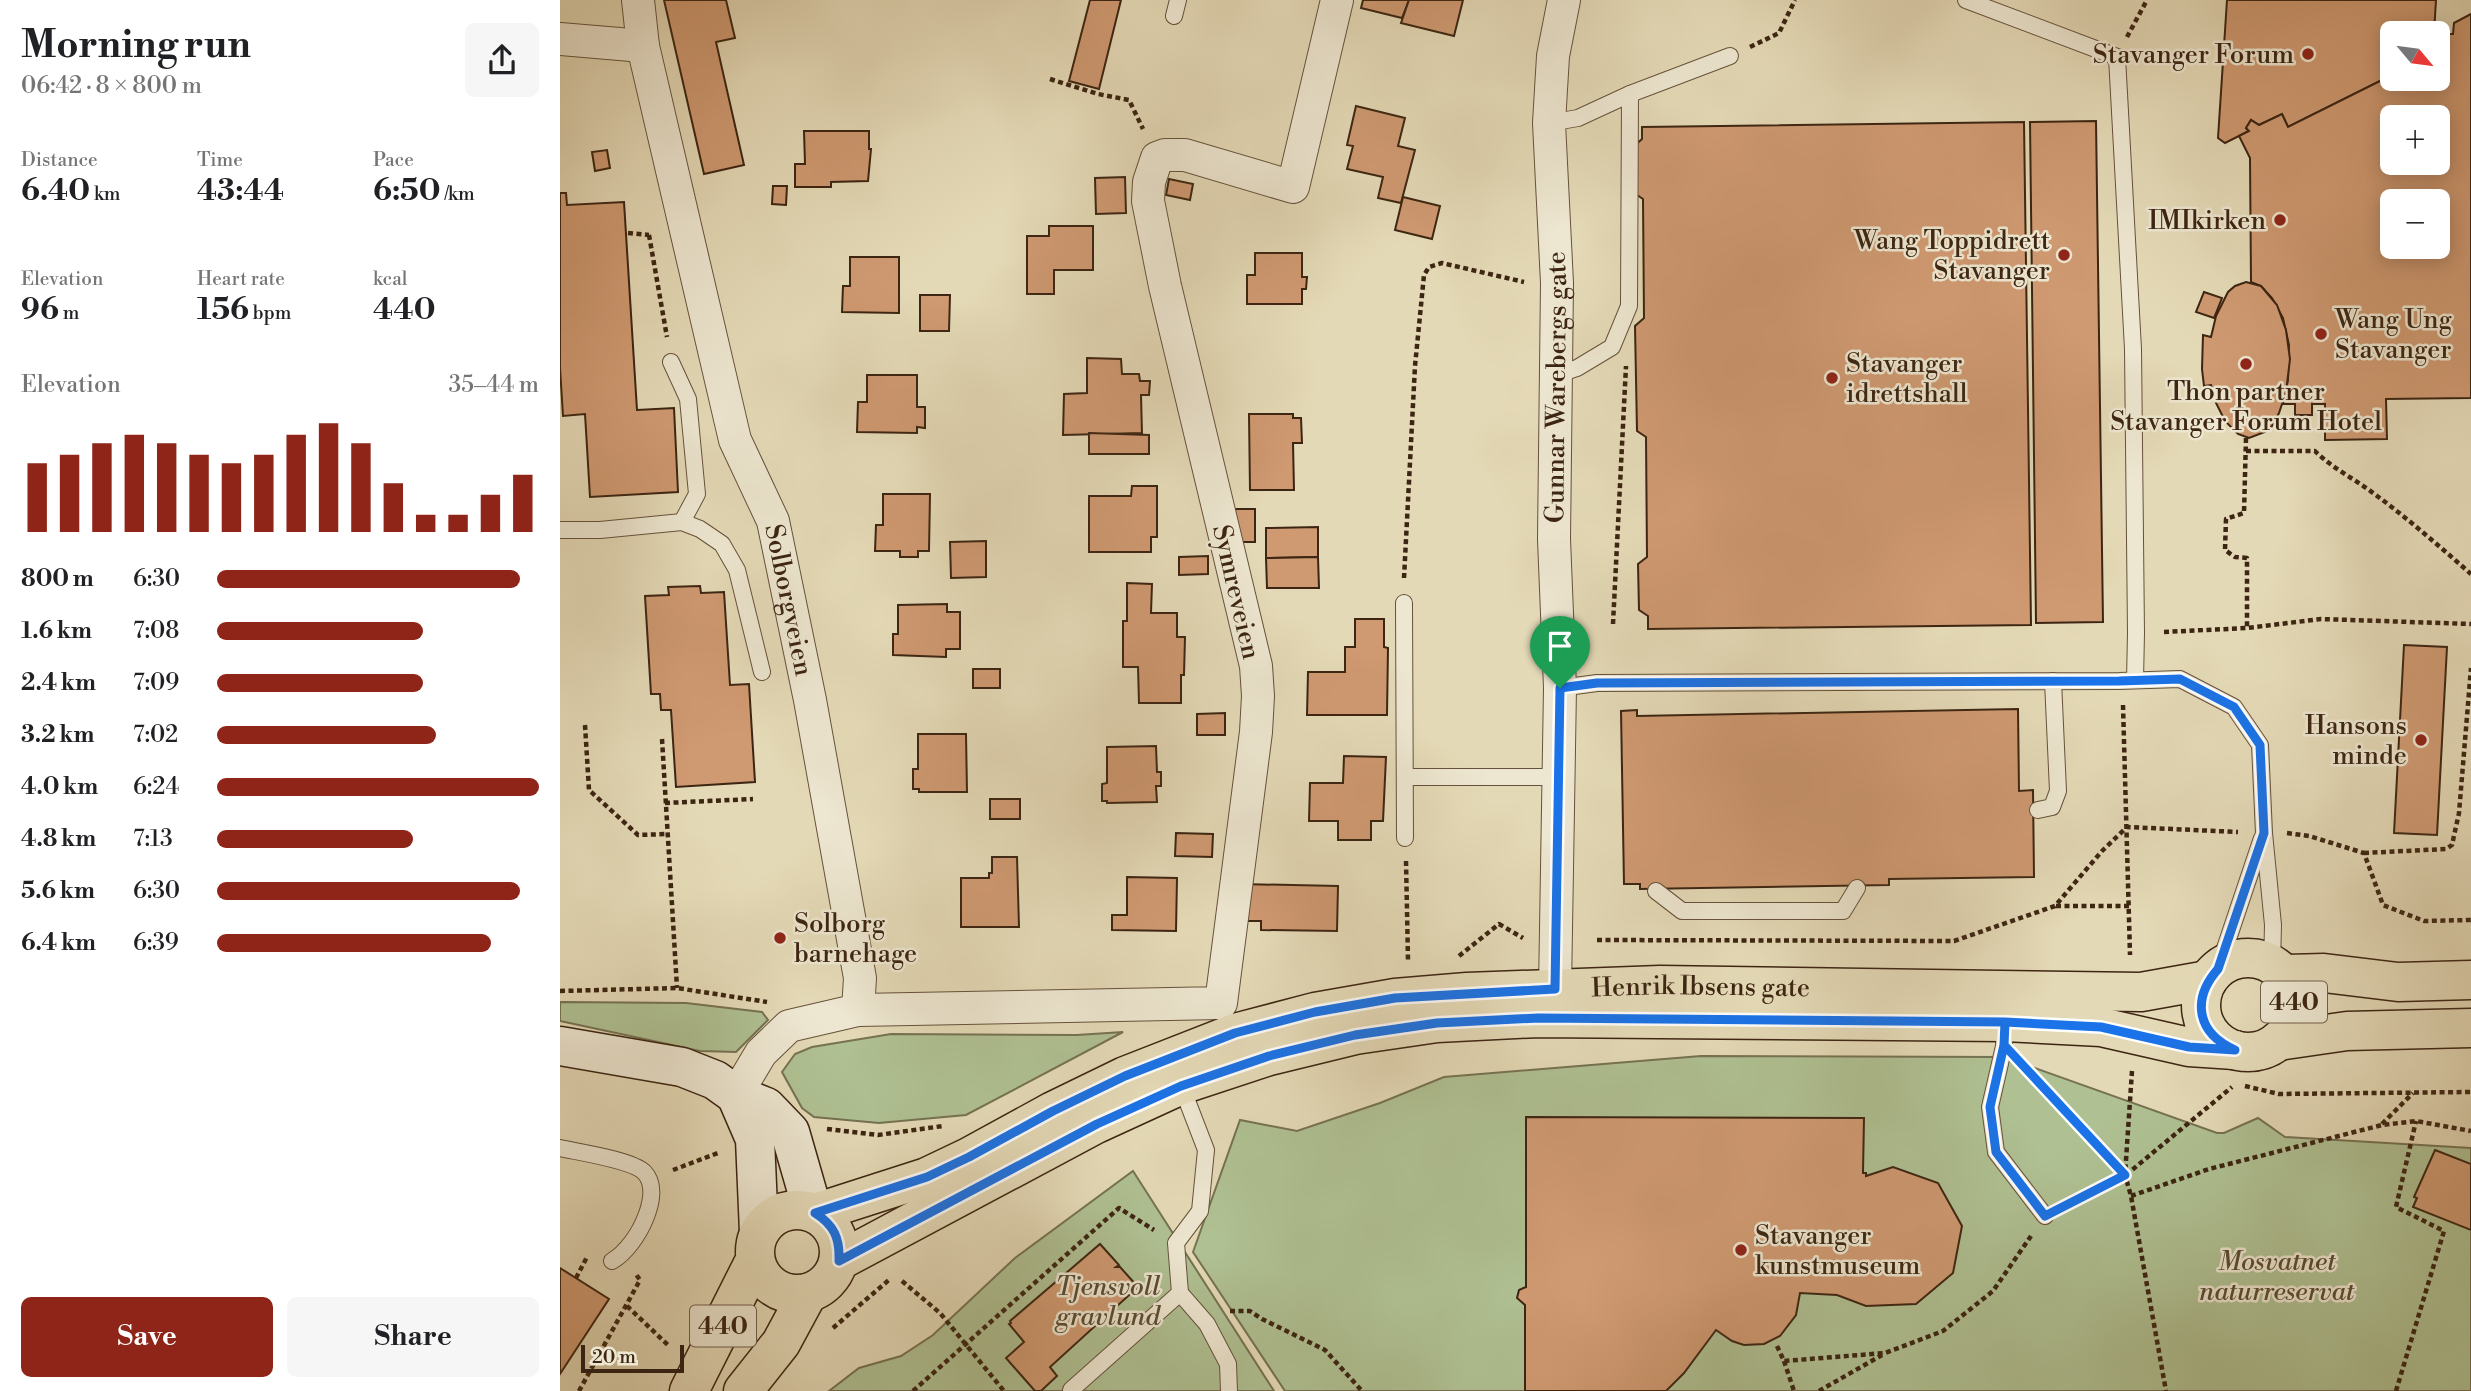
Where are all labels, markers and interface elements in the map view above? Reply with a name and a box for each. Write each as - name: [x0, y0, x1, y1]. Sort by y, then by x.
- north arrow: [2380, 21, 2450, 91]
- map controls: [2380, 21, 2450, 259]
- text: Morning run: [21, 22, 251, 69]
- button: share: [465, 23, 539, 97]
- place label: Stavanger Forum: [2093, 39, 2294, 71]
- marker: Stavanger Forum: [2300, 46, 2316, 62]
- text: 06:42 · 8 × 800 m: [21, 72, 202, 100]
- button: +: [2380, 105, 2450, 175]
- text: Distance: [21, 148, 98, 172]
- text: Time: [197, 148, 243, 172]
- text: Pace: [373, 148, 414, 172]
- text: 6.40: [21, 172, 90, 210]
- text: 43:44: [197, 172, 284, 210]
- text: 6:50: [373, 172, 441, 210]
- text: km: [90, 182, 121, 206]
- text: /km: [441, 182, 475, 206]
- button: −: [2380, 189, 2450, 259]
- place label: IMIkirken: [2148, 205, 2266, 237]
- marker: IMIkirken: [2272, 212, 2288, 228]
- place label: Wang Toppidrett Stavanger: [1853, 225, 2050, 287]
- marker: Wang Toppidrett Stavanger: [2056, 247, 2072, 263]
- street label: Gunnar Warebergs gate: [1539, 250, 1574, 523]
- text: Elevation: [21, 267, 103, 291]
- text: Heart rate: [197, 267, 285, 291]
- text: kcal: [373, 267, 407, 291]
- text: 96: [21, 291, 59, 329]
- text: 156: [197, 291, 249, 329]
- text: 440: [373, 291, 436, 329]
- text: m: [59, 301, 79, 325]
- text: bpm: [249, 301, 291, 325]
- place label: Wang Ung Stavanger: [2334, 304, 2452, 366]
- marker: Wang Ung Stavanger: [2313, 326, 2329, 342]
- place label: Stavanger idrettshall: [1846, 348, 1968, 410]
- marker: Thon partner Stavanger Forum Hotel: [2238, 356, 2254, 372]
- marker: Stavanger idrettshall: [1824, 370, 1840, 386]
- text: Elevation: [21, 371, 121, 399]
- text: 35–44 m: [449, 371, 539, 399]
- place label: Thon partner Stavanger Forum Hotel: [2110, 376, 2382, 438]
- street label: Solborgveien: [757, 521, 820, 679]
- street label: Symreveien: [1205, 522, 1267, 662]
- text: 800 m: [21, 565, 94, 593]
- text: 6:30: [133, 565, 180, 593]
- pin: [1530, 616, 1590, 688]
- text: 1.6 km: [21, 617, 92, 645]
- text: 7:08: [133, 617, 179, 645]
- icon: arrive: [1541, 627, 1579, 665]
- text: 2.4 km: [21, 669, 96, 697]
- text: 7:09: [133, 669, 179, 697]
- place label: Hansons minde: [2305, 710, 2407, 772]
- text: 3.2 km: [21, 721, 94, 749]
- text: 7:02: [133, 721, 178, 749]
- marker: Hansons minde: [2413, 732, 2429, 748]
- text: 4.0 km: [21, 773, 98, 801]
- text: 6:24: [133, 773, 179, 801]
- text: 4.8 km: [21, 825, 96, 853]
- text: 7:13: [133, 825, 173, 853]
- text: 5.6 km: [21, 877, 95, 905]
- text: 6:30: [133, 877, 180, 905]
- place label: Solborg barnehage: [794, 908, 917, 970]
- text: 6.4 km: [21, 929, 96, 957]
- text: 6:39: [133, 929, 179, 957]
- marker: Solborg barnehage: [772, 930, 788, 946]
- street label: Henrik Ibsens gate: [1591, 970, 1810, 1004]
- road number: 440: [2261, 982, 2327, 1022]
- place label: Stavanger kunstmuseum: [1755, 1220, 1920, 1282]
- marker: Stavanger kunstmuseum: [1733, 1242, 1749, 1258]
- park label: Mosvatnet naturreservat: [2200, 1246, 2355, 1308]
- park label: Tjensvoll gravlund: [1054, 1271, 1161, 1333]
- button: Save: [21, 1297, 273, 1377]
- button: Share: [287, 1297, 539, 1377]
- road number: 440: [690, 1306, 756, 1346]
- scale bar: [581, 1342, 684, 1374]
- text: 20 m: [592, 1345, 636, 1369]

